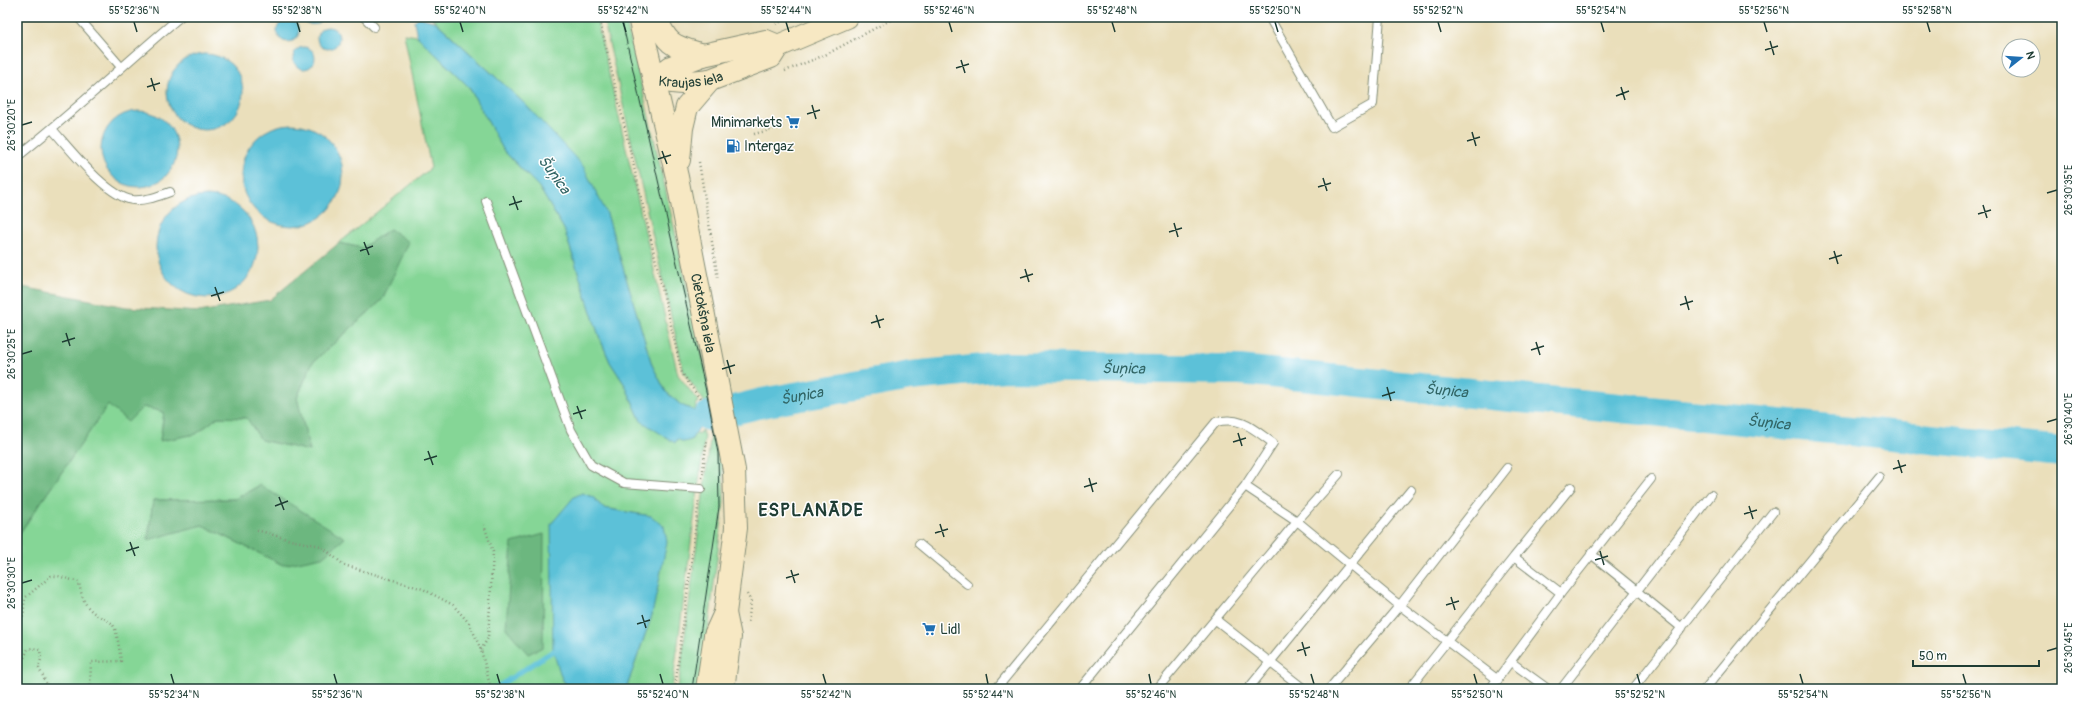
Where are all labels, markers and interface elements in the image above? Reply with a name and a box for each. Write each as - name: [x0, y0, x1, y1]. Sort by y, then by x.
- text: 55°52'36"N: [109, 5, 159, 17]
- text: 55°52'38"N: [272, 5, 322, 17]
- text: 55°52'40"N: [434, 5, 486, 17]
- text: 55°52'42"N: [598, 5, 648, 17]
- text: 55°52'44"N: [761, 5, 812, 17]
- text: 55°52'46"N: [924, 5, 975, 17]
- text: 55°52'48"N: [1087, 5, 1137, 17]
- text: 55°52'50"N: [1249, 5, 1301, 17]
- text: 55°52'52"N: [1413, 5, 1463, 17]
- text: 55°52'54"N: [1576, 5, 1626, 17]
- text: 55°52'56"N: [1739, 5, 1789, 17]
- text: 55°52'58"N: [1902, 5, 1952, 17]
- north arrow: [2001, 38, 2041, 78]
- text: N: [2023, 50, 2038, 61]
- street label: Kraujas iela: [658, 67, 725, 92]
- text: 26°30'20"E: [6, 99, 18, 151]
- place label: Minimarkets: [711, 114, 783, 131]
- supermarket icon: Minimarkets: [785, 114, 801, 130]
- fuel station icon: Intergaz: [725, 138, 741, 154]
- place label: Intergaz: [744, 138, 794, 155]
- water label: Šuņica: [534, 152, 576, 199]
- text: 26°30'35"E: [2063, 165, 2075, 215]
- street label: Cietokšņa iela: [687, 272, 719, 354]
- text: 26°30'25"E: [6, 329, 18, 379]
- water label: Šuņica: [1102, 358, 1146, 378]
- water label: Šuņica: [1424, 378, 1470, 402]
- water label: Šuņica: [779, 382, 825, 409]
- text: 26°30'40"E: [2063, 393, 2075, 445]
- water label: Šuņica: [1747, 410, 1792, 434]
- district label: ESPLANĀDE: [758, 499, 864, 522]
- text: 26°30'30"E: [6, 557, 18, 609]
- supermarket icon: Lidl: [921, 621, 937, 637]
- place label: Lidl: [940, 621, 961, 638]
- text: 26°30'45"E: [2063, 623, 2075, 673]
- scale bar: [1913, 642, 2039, 668]
- text: 50 m: [1919, 649, 1947, 664]
- text: 55°52'34"N: [149, 689, 199, 701]
- text: 55°52'36"N: [312, 689, 362, 701]
- text: 55°52'38"N: [475, 689, 525, 701]
- text: 55°52'40"N: [637, 689, 689, 701]
- text: 55°52'42"N: [801, 689, 851, 701]
- text: 55°52'44"N: [963, 689, 1014, 701]
- text: 55°52'46"N: [1126, 689, 1177, 701]
- text: 55°52'48"N: [1289, 689, 1339, 701]
- text: 55°52'50"N: [1451, 689, 1503, 701]
- text: 55°52'52"N: [1615, 689, 1665, 701]
- text: 55°52'54"N: [1778, 689, 1828, 701]
- text: 55°52'56"N: [1941, 689, 1991, 701]

